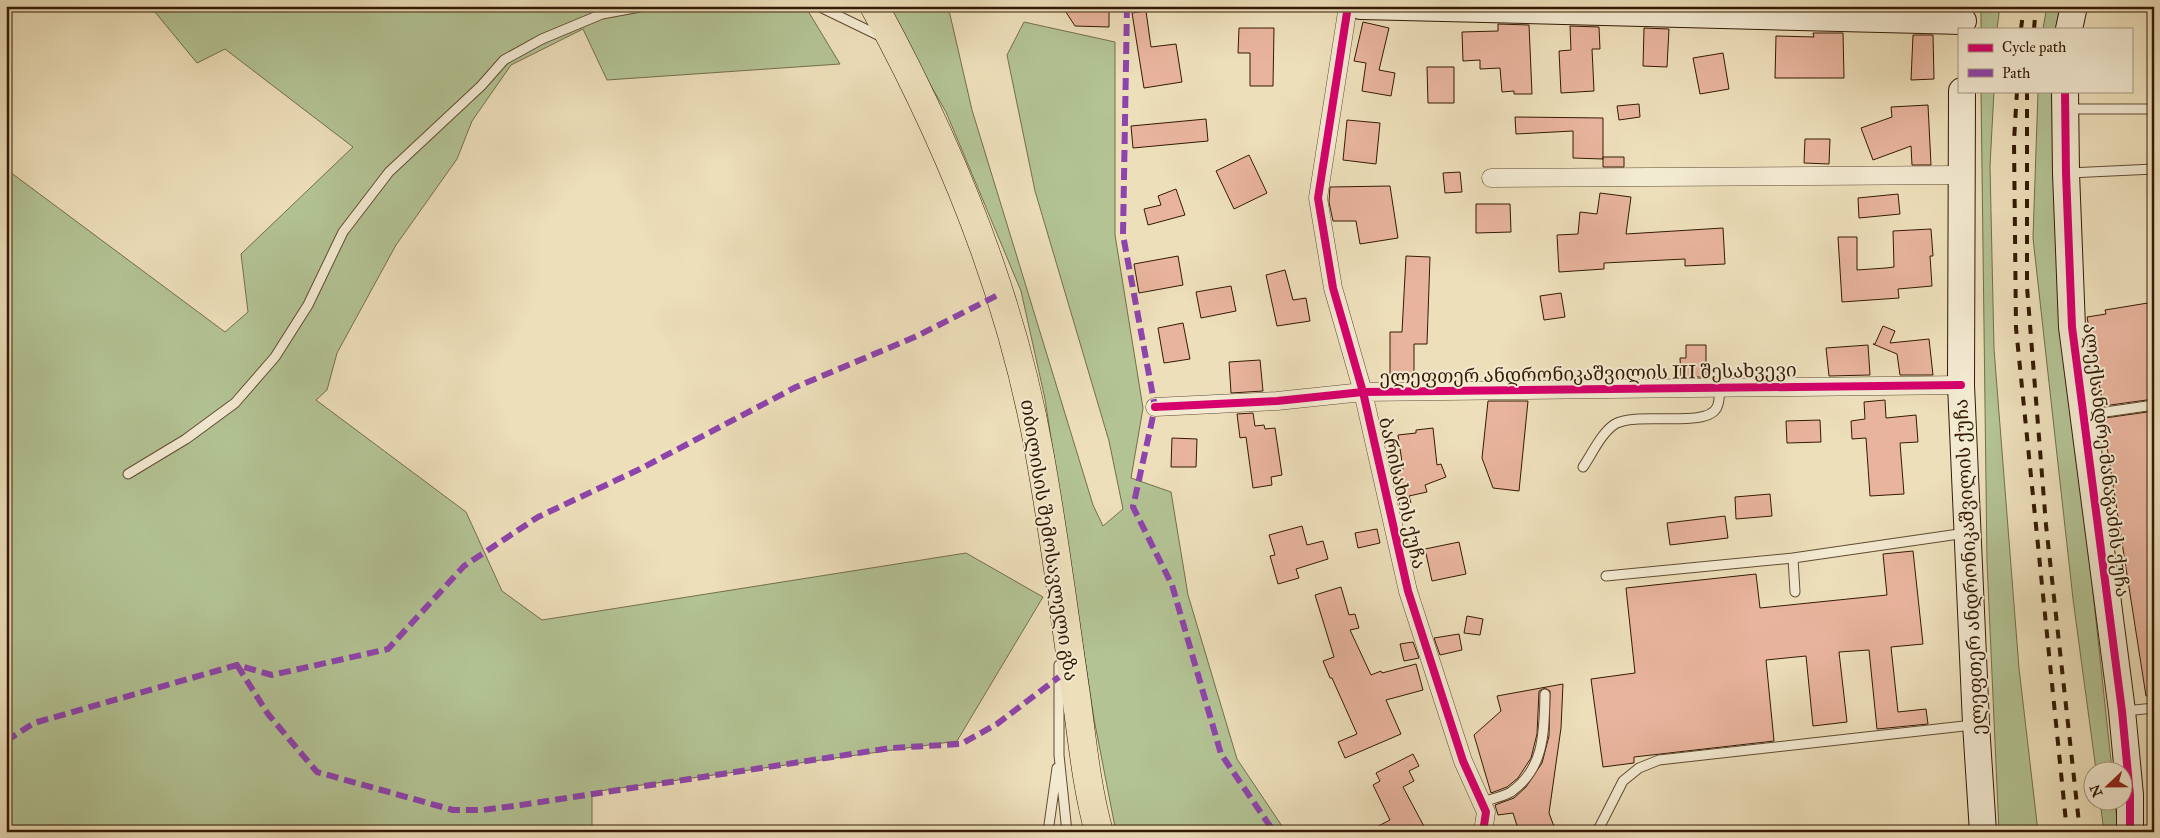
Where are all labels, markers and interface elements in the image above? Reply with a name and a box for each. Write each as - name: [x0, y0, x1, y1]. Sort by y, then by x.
- legend: [1958, 28, 2132, 92]
- text: Cycle path: [2002, 38, 2067, 56]
- text: Path: [2002, 64, 2031, 82]
- street label: ალექსანდრე მანაგაძის ქუჩა: [2078, 322, 2135, 598]
- street label: ელეფთერ ანდრონიკაშვილის III შესახვევი: [1379, 358, 1797, 389]
- street label: თბილისის შემოსავლელი გზა: [1016, 398, 1083, 683]
- street label: ელეფთერ ანდრონიკაშვილის ქუჩა: [1949, 398, 1990, 736]
- street label: ბარისახოს ქუჩა: [1374, 415, 1431, 571]
- north arrow: [2082, 760, 2132, 810]
- text: N: [2086, 782, 2107, 799]

